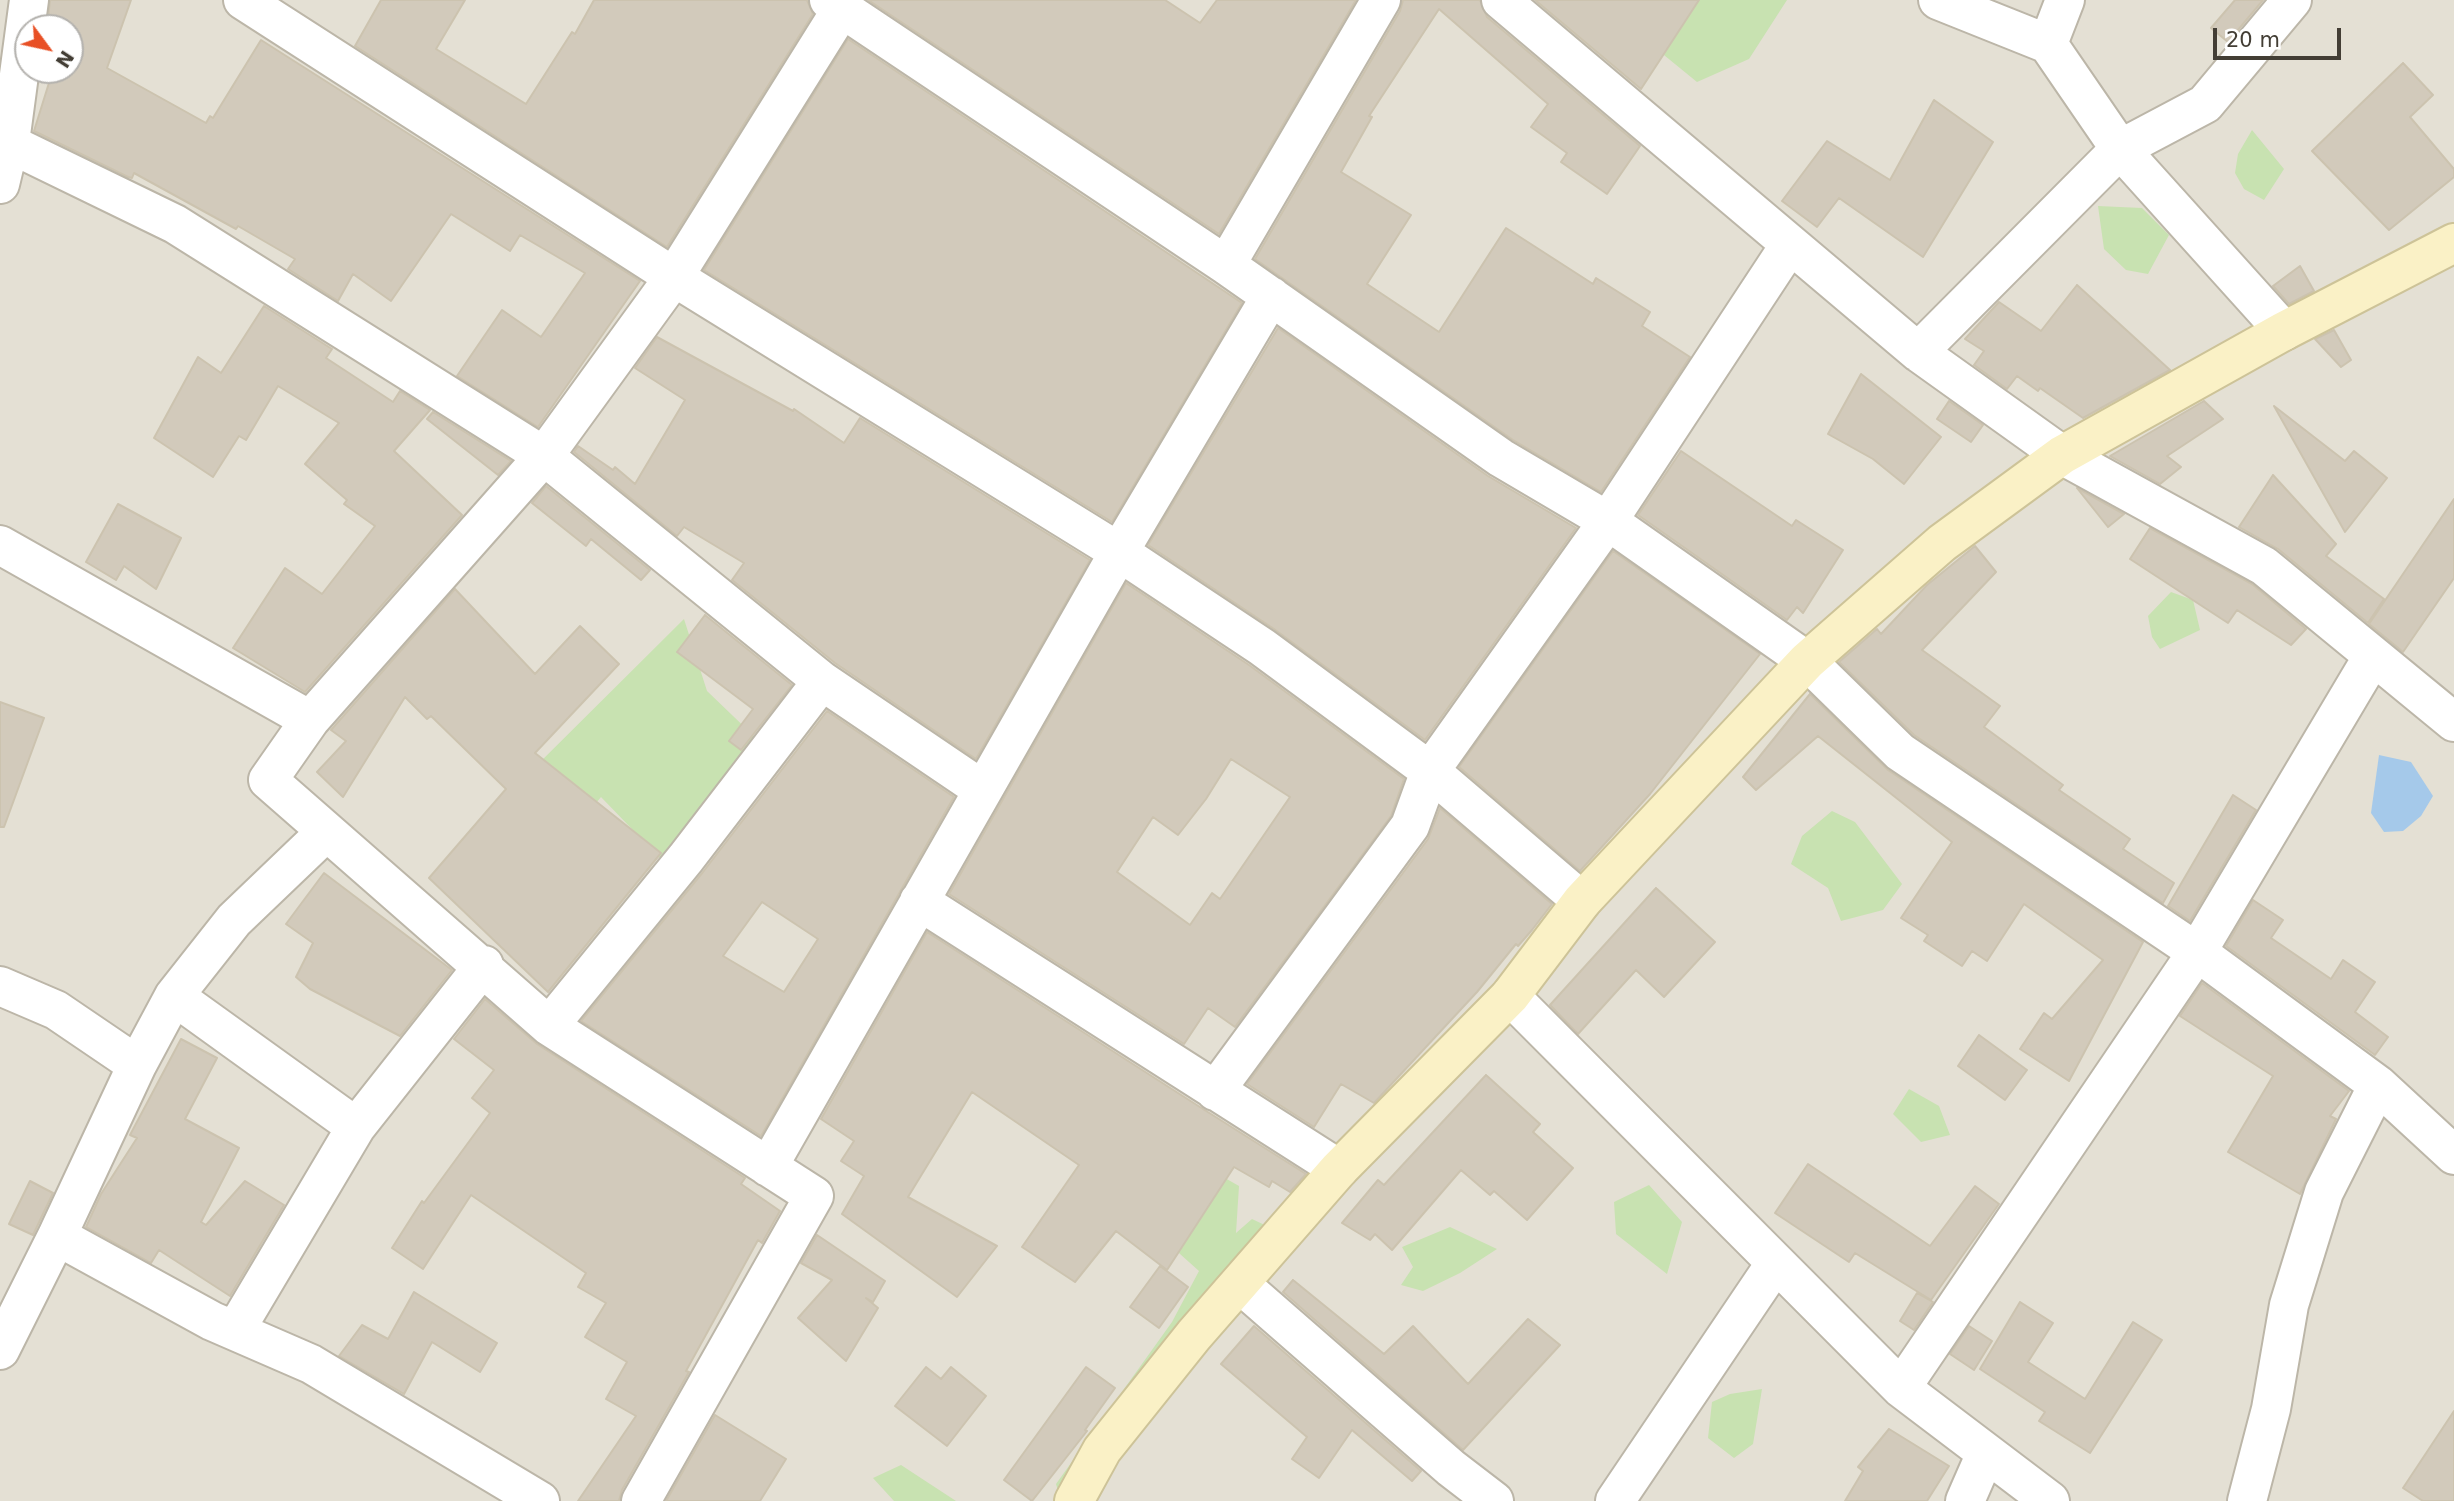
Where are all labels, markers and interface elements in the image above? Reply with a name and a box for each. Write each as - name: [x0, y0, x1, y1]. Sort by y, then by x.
- north arrow: [14, 14, 84, 84]
- scale bar: [2216, 14, 2344, 58]
- text: 20 m: [2226, 28, 2280, 52]
- text: N: [51, 47, 78, 72]

